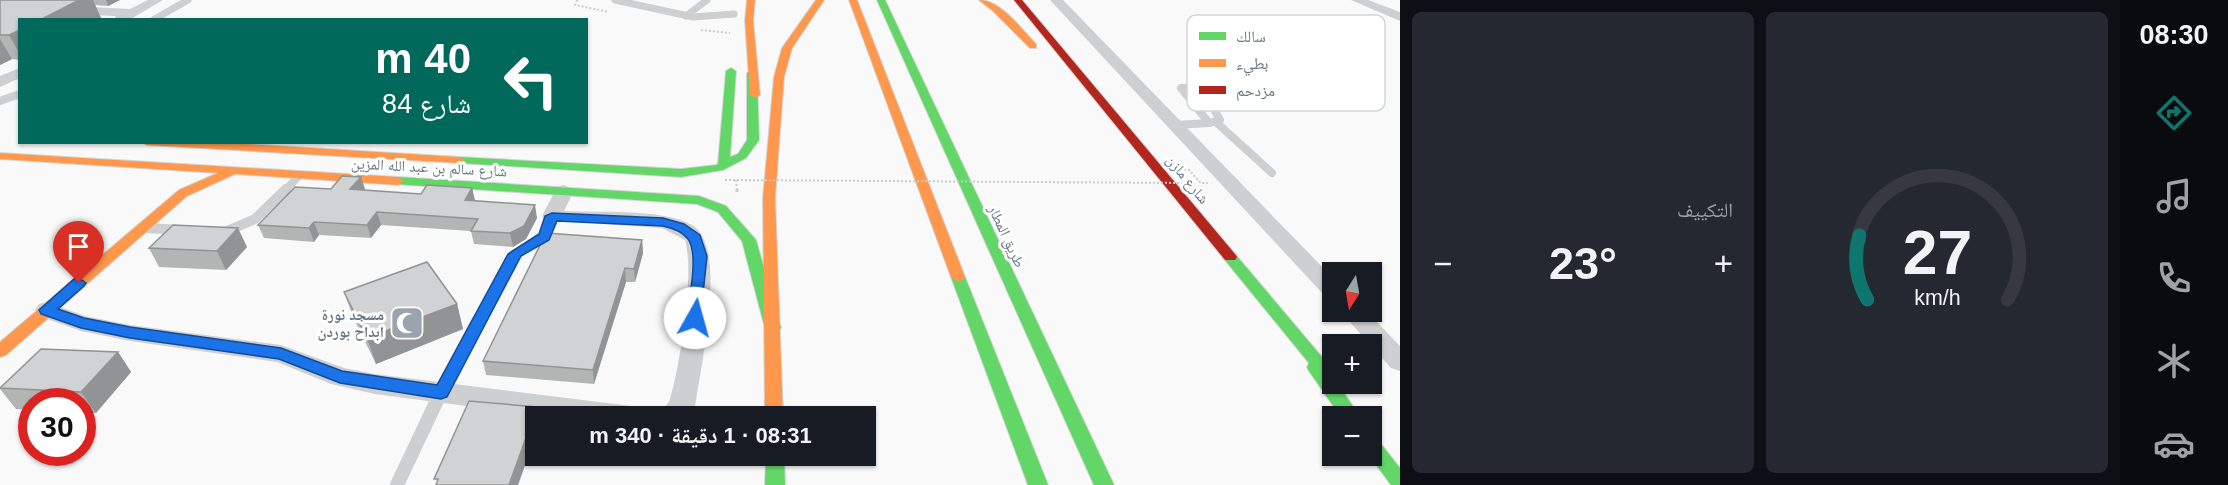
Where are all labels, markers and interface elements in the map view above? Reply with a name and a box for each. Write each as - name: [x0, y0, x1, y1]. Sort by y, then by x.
- legend: [1187, 15, 1385, 111]
- text: 08:30: [2139, 20, 2209, 50]
- text: سالك: [1236, 28, 1266, 45]
- text: 40 m: [375, 35, 471, 82]
- icon: left: [492, 42, 570, 120]
- text: بطيء: [1236, 55, 1268, 76]
- text: مزدحم: [1236, 82, 1275, 101]
- text: شارع 84: [382, 89, 471, 119]
- icon: directions: [2153, 92, 2195, 134]
- street label: شارع مازن: [1162, 151, 1213, 208]
- street label: شارع سالم بن عبد الله المزين: [350, 154, 508, 182]
- icon: music: [2153, 175, 2195, 217]
- text: التكييف: [1677, 199, 1733, 221]
- street label: طريق المطار: [983, 201, 1029, 271]
- text: 27: [1902, 218, 1972, 287]
- pin: [53, 221, 104, 283]
- icon: arrive: [62, 230, 95, 263]
- text: 23°: [1549, 238, 1617, 289]
- text: −: [1433, 245, 1452, 282]
- text: +: [1714, 245, 1733, 282]
- icon: phone: [2153, 257, 2195, 299]
- north arrow: [1322, 262, 1382, 322]
- map controls: [1322, 262, 1382, 466]
- position arrow: [663, 286, 727, 350]
- text: km/h: [1914, 286, 1960, 310]
- mosque icon: مسجد نورة ابداح بوردن: [389, 305, 425, 341]
- place label: مسجد نورة ابداح بوردن: [317, 306, 384, 341]
- button: +: [1322, 334, 1382, 394]
- icon: climate: [2153, 340, 2195, 382]
- speed limit sign: 30: [18, 388, 96, 466]
- button: −: [1322, 406, 1382, 466]
- text: 08:31 · 1 دقيقة · 340 m: [589, 423, 812, 448]
- icon: car: [2153, 423, 2195, 465]

